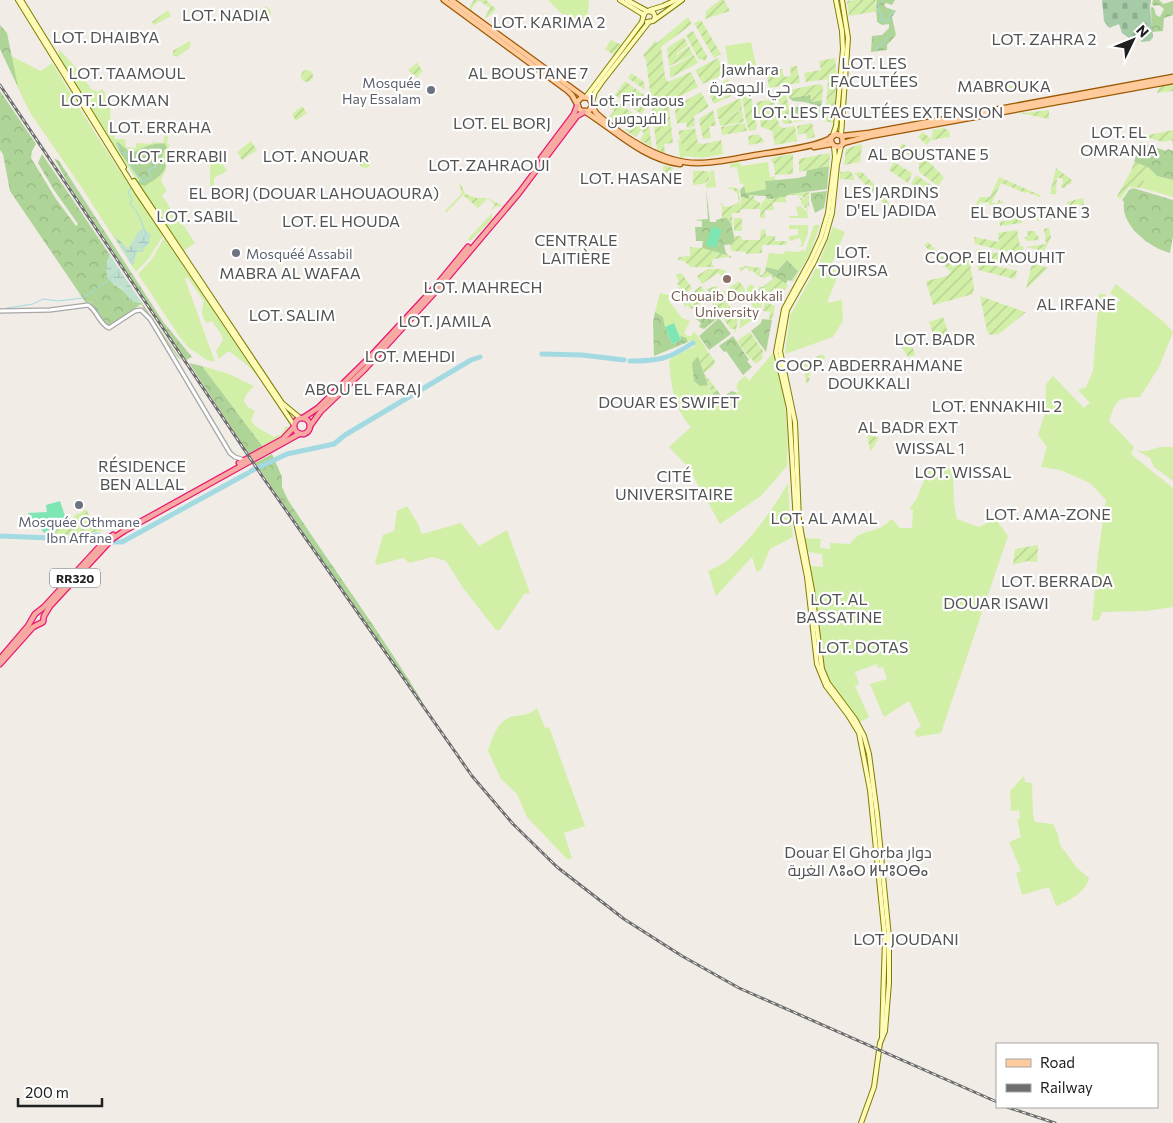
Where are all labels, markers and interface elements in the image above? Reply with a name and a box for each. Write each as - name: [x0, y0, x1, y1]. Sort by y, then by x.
- district label: LOT. NADIA: [182, 5, 270, 24]
- district label: LOT. KARIMA 2: [493, 12, 605, 31]
- north arrow: [1108, 15, 1158, 65]
- text: N: [1133, 21, 1153, 40]
- district label: LOT. DHAIBYA: [53, 27, 159, 46]
- district label: LOT. ZAHRA 2: [992, 29, 1097, 48]
- district label: LOT. LES FACULTÉES: [830, 53, 918, 90]
- district label: Jawhara حي الجوهرة: [710, 59, 790, 101]
- district label: LOT. TAAMOUL: [68, 63, 186, 82]
- district label: AL BOUSTANE 7: [468, 63, 588, 82]
- place label: Mosquée Hay Essalam: [342, 74, 421, 107]
- district label: MABROUKA: [957, 76, 1051, 95]
- marker: Mosquée Hay Essalam: [425, 84, 437, 96]
- district label: LOT. LOKMAN: [61, 90, 169, 109]
- district label: Lot. Firdaous الفردوس: [590, 90, 684, 129]
- district label: LOT. LES FACULTÉES EXTENSION: [753, 102, 1003, 121]
- district label: LOT. EL BORJ: [453, 113, 551, 132]
- district label: LOT. ERRAHA: [109, 117, 211, 136]
- district label: LOT. EL OMRANIA: [1080, 122, 1158, 159]
- district label: AL BOUSTANE 5: [867, 144, 989, 163]
- district label: LOT. ERRABII: [129, 146, 227, 165]
- district label: LOT. ANOUAR: [263, 146, 370, 165]
- district label: LOT. ZAHRAOUI: [428, 155, 550, 174]
- district label: LOT. HASANE: [580, 168, 682, 187]
- district label: LES JARDINS D'EL JADIDA: [843, 182, 939, 219]
- district label: EL BORJ (DOUAR LAHOUAOURA): [189, 183, 439, 202]
- district label: EL BOUSTANE 3: [970, 202, 1090, 221]
- district label: LOT. SABIL: [156, 206, 238, 225]
- district label: LOT. EL HOUDA: [282, 211, 400, 230]
- district label: CENTRALE LAITIÈRE: [534, 230, 618, 267]
- district label: LOT. TOUIRSA: [818, 242, 888, 279]
- place label: Mosquéé Assabil: [246, 245, 353, 262]
- marker: Mosquéé Assabil: [230, 247, 242, 259]
- district label: COOP. EL MOUHIT: [925, 247, 1065, 266]
- district label: MABRA AL WAFAA: [219, 263, 361, 282]
- marker: Chouaib Doukkali University: [721, 273, 733, 285]
- district label: LOT. MAHRECH: [424, 277, 542, 296]
- place label: Chouaib Doukkali University: [671, 287, 783, 320]
- district label: AL IRFANE: [1036, 294, 1116, 313]
- district label: LOT. SALIM: [249, 305, 335, 324]
- district label: LOT. JAMILA: [398, 311, 492, 330]
- district label: LOT. BADR: [894, 329, 976, 348]
- district label: LOT. MEHDI: [365, 346, 455, 365]
- district label: COOP. ABDERRAHMANE DOUKKALI: [775, 355, 963, 392]
- district label: ABOU EL FARAJ: [305, 379, 421, 398]
- district label: DOUAR ES SWIFET: [598, 392, 740, 411]
- district label: LOT. ENNAKHIL 2: [932, 396, 1062, 415]
- district label: AL BADR EXT: [858, 417, 958, 436]
- district label: WISSAL 1: [895, 438, 965, 457]
- district label: RÉSIDENCE BEN ALLAL: [98, 456, 186, 493]
- district label: LOT. WISSAL: [914, 462, 1012, 481]
- district label: CITÉ UNIVERSITAIRE: [615, 466, 733, 503]
- marker: Mosquée Othmane Ibn Affane: [73, 499, 85, 511]
- district label: LOT. AMA-ZONE: [985, 504, 1111, 523]
- district label: LOT. AL AMAL: [770, 508, 878, 527]
- place label: Mosquée Othmane Ibn Affane: [18, 513, 140, 546]
- road number: RR320: [50, 568, 100, 588]
- district label: LOT. BERRADA: [1001, 571, 1113, 590]
- district label: LOT. AL BASSATINE: [796, 589, 882, 626]
- district label: DOUAR ISAWI: [943, 593, 1049, 612]
- district label: LOT. DOTAS: [818, 637, 909, 656]
- district label: Douar El Ghorba دوار الغربة ⴷⵓⴰⵔ ⵍⵖⵓⵔⴱⴰ: [784, 842, 932, 880]
- district label: LOT. JOUDANI: [853, 929, 959, 948]
- legend: [996, 1043, 1158, 1108]
- text: Road: [1040, 1053, 1075, 1071]
- scale bar: [18, 1076, 101, 1108]
- text: Railway: [1040, 1078, 1093, 1096]
- text: 200 m: [25, 1083, 69, 1101]

